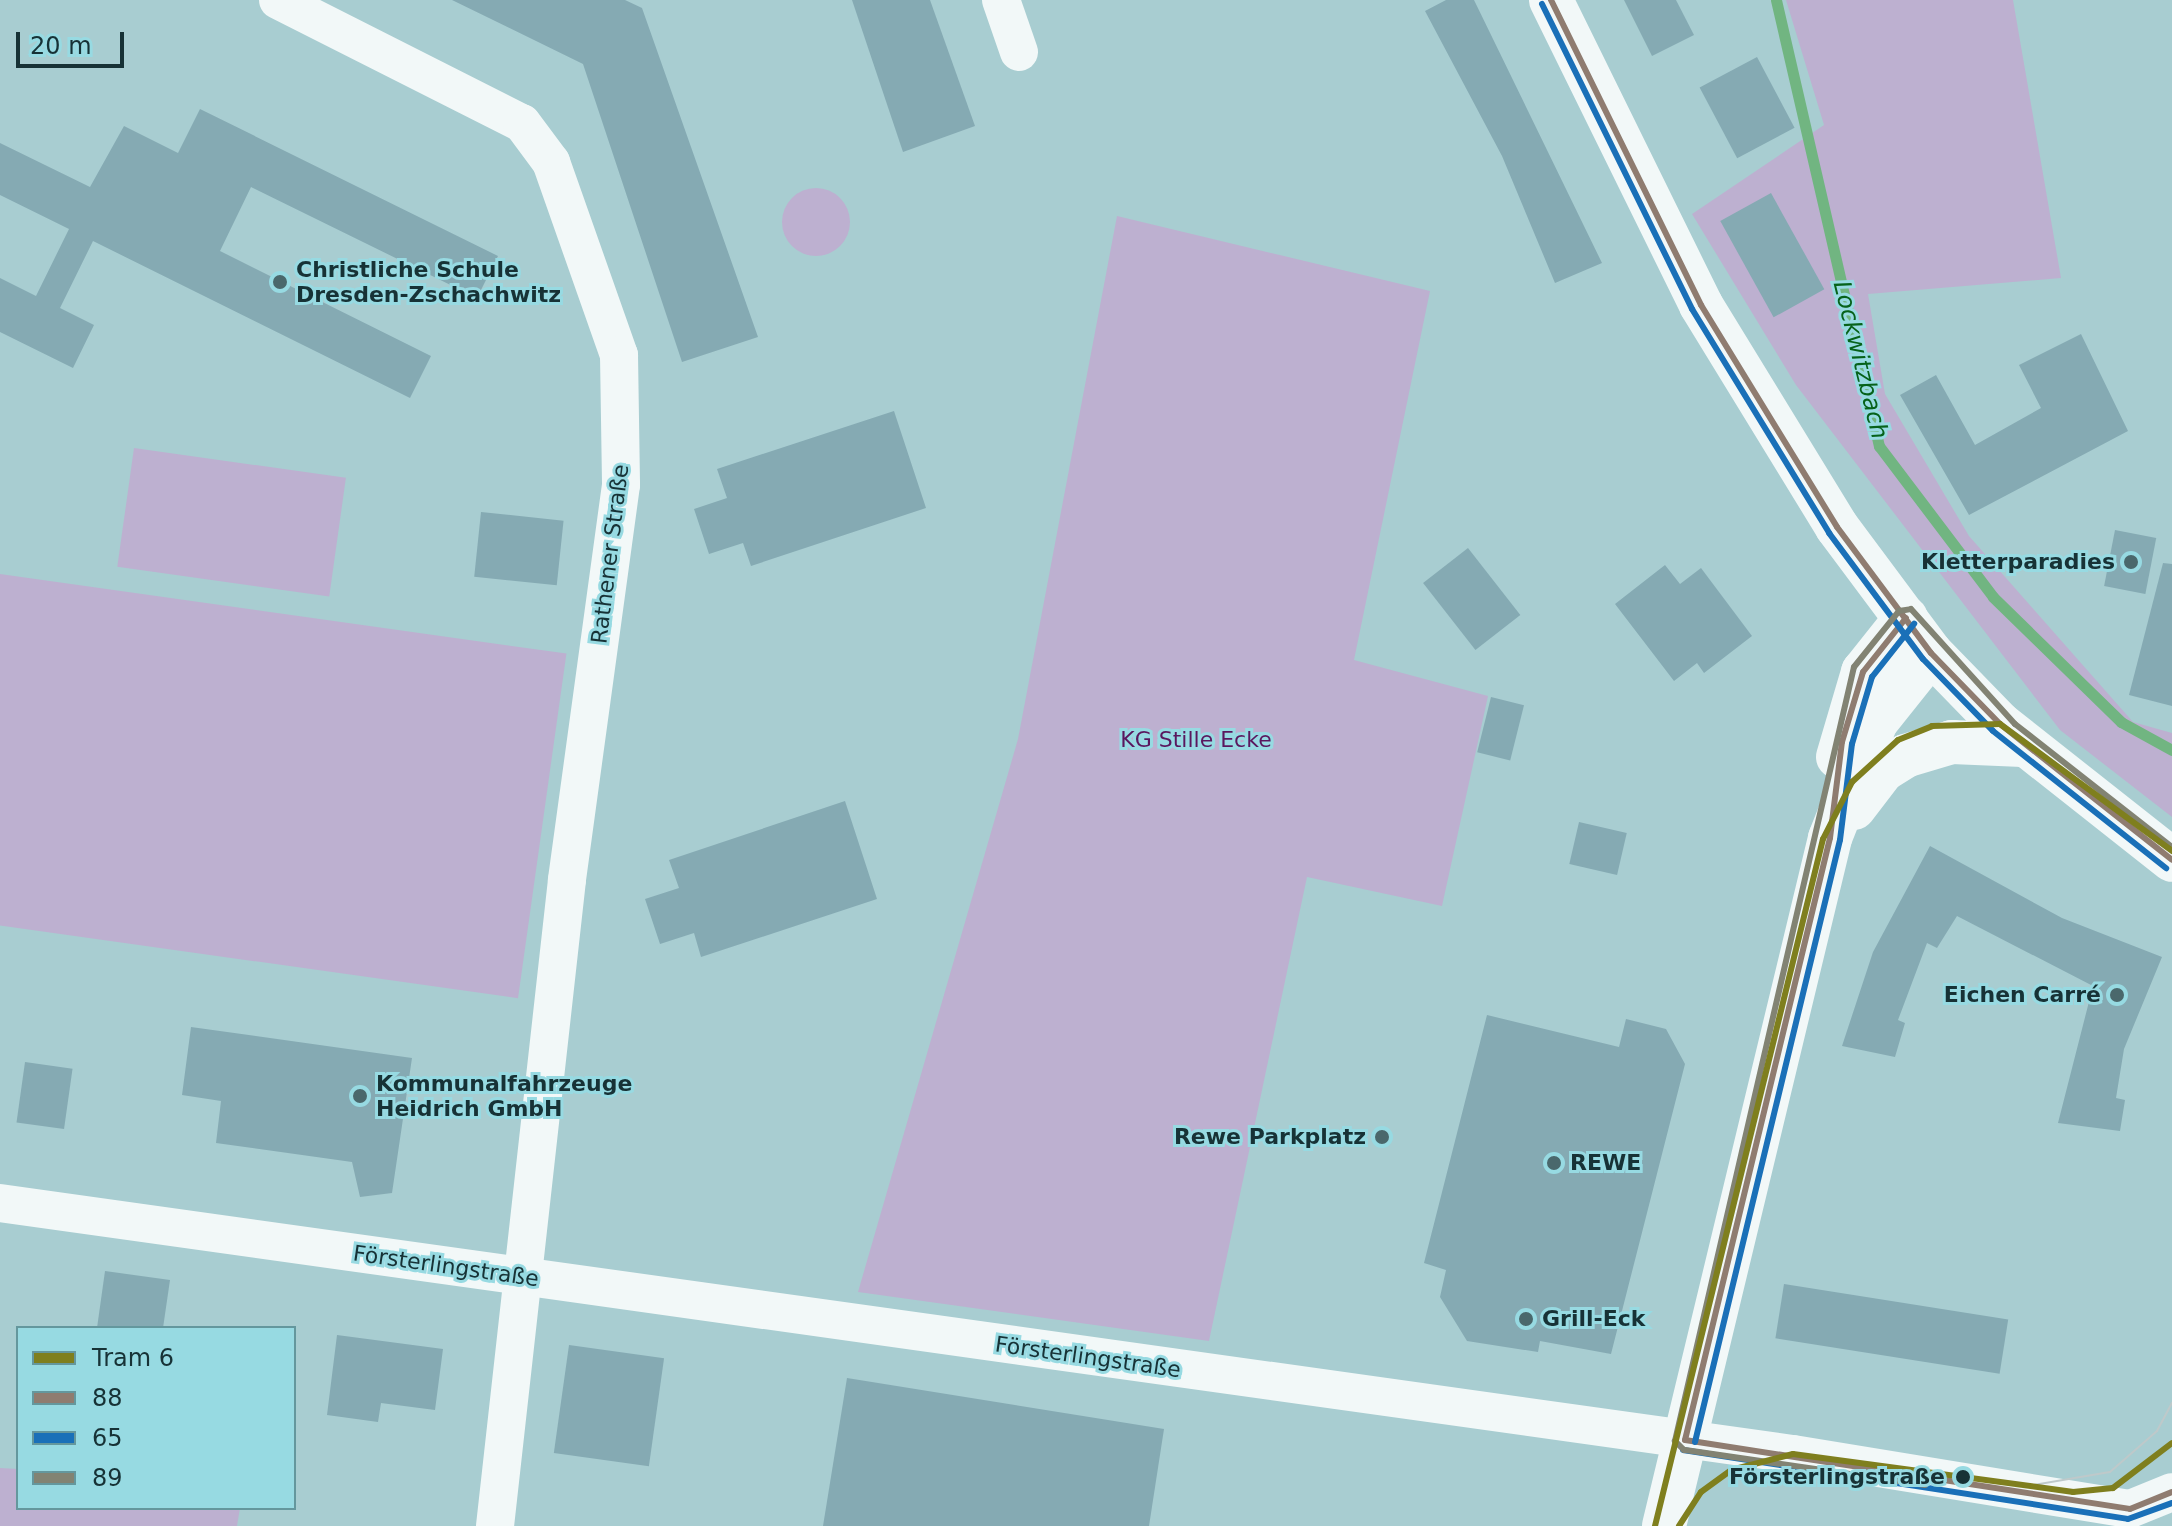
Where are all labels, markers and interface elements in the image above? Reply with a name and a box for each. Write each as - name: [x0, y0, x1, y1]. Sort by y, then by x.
- scale bar: [20, 16, 128, 66]
- text: 20 m: [30, 32, 92, 60]
- place label: Christliche Schule Dresden-Zschachwitz: [296, 256, 561, 308]
- marker: Christliche Schule Dresden-Zschachwitz: [271, 273, 289, 291]
- water label: Lockwitzbach: [1826, 278, 1894, 442]
- street label: Rathener Straße: [586, 463, 634, 645]
- place label: Kletterparadies: [1921, 549, 2115, 575]
- marker: Kletterparadies: [2122, 553, 2140, 571]
- park label: KG Stille Ecke: [1120, 727, 1272, 753]
- place label: Eichen Carré: [1944, 982, 2101, 1008]
- marker: Eichen Carré: [2108, 986, 2126, 1004]
- place label: Kommunalfahrzeuge Heidrich GmbH: [376, 1070, 632, 1122]
- marker: Kommunalfahrzeuge Heidrich GmbH: [351, 1087, 369, 1105]
- place label: Rewe Parkplatz: [1174, 1124, 1366, 1150]
- marker: Rewe Parkplatz: [1373, 1128, 1391, 1146]
- place label: REWE: [1570, 1150, 1641, 1176]
- marker: REWE: [1545, 1154, 1563, 1172]
- street label: Försterlingstraße: [351, 1240, 541, 1292]
- place label: Grill-Eck: [1542, 1306, 1645, 1332]
- marker: Grill-Eck: [1517, 1310, 1535, 1328]
- legend: [16, 1326, 296, 1510]
- street label: Försterlingstraße: [993, 1331, 1183, 1383]
- text: Tram 6: [92, 1344, 174, 1372]
- text: 88: [92, 1384, 123, 1412]
- text: 65: [92, 1424, 123, 1452]
- text: 89: [92, 1464, 123, 1492]
- place label: Försterlingstraße: [1729, 1464, 1945, 1490]
- marker: Försterlingstraße: [1952, 1466, 1974, 1488]

